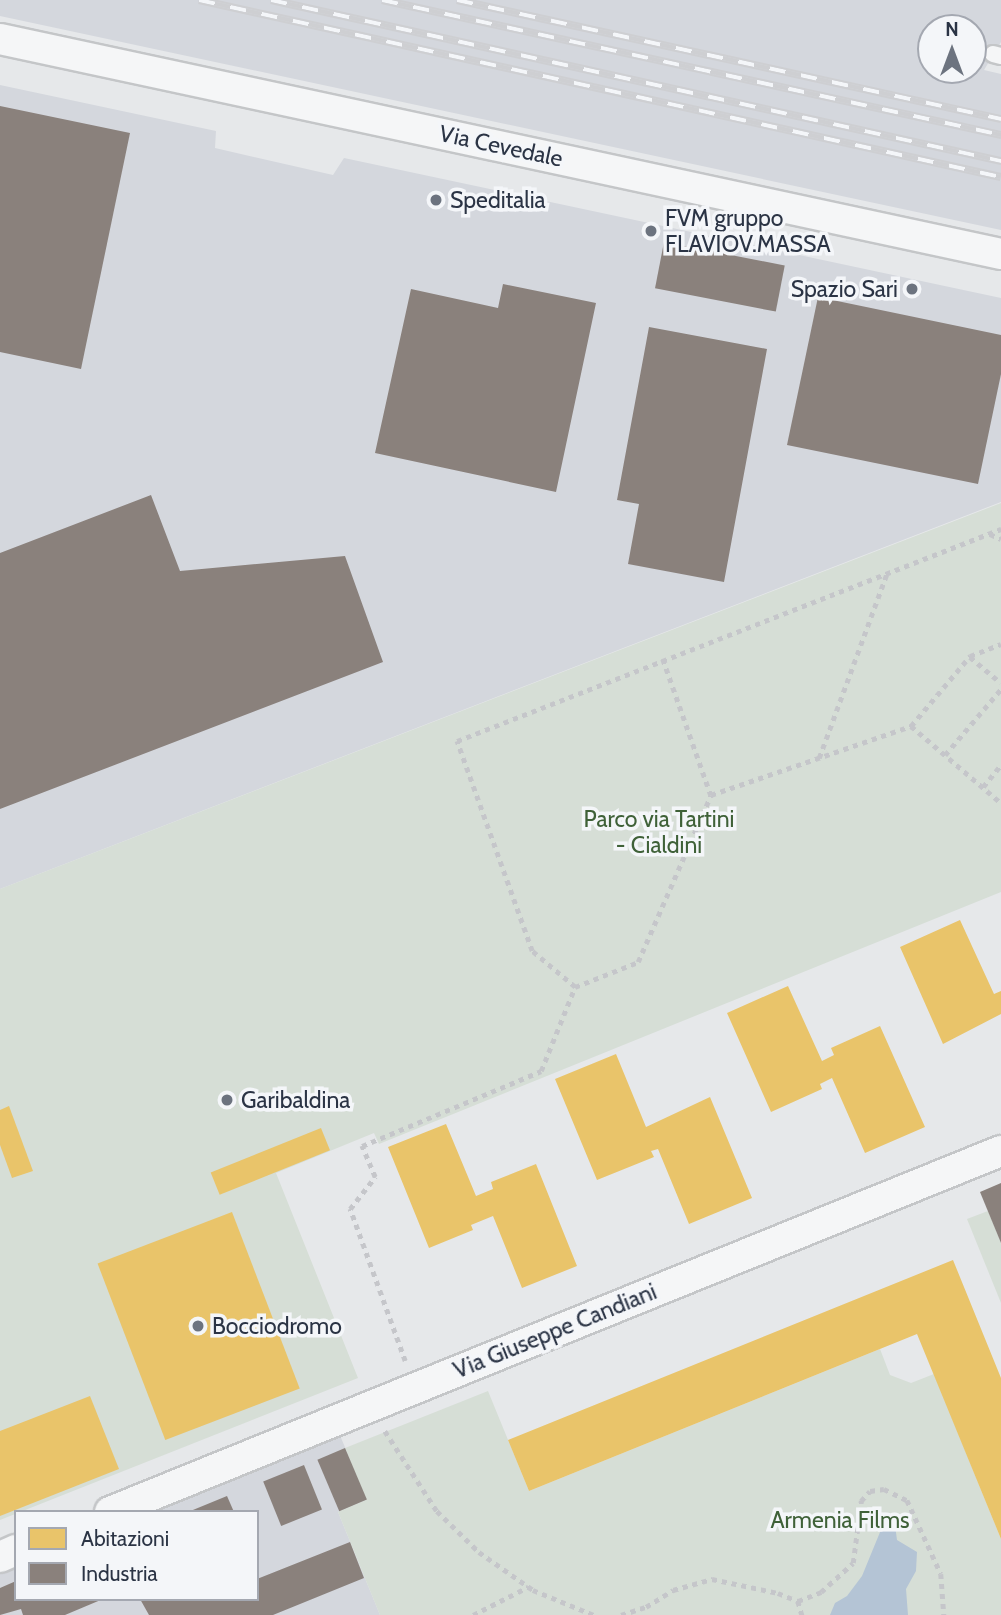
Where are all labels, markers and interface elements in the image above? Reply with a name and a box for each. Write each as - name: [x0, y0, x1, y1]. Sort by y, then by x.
- north arrow: [917, 14, 987, 84]
- text: N: [945, 18, 959, 41]
- street label: Via Cevedale: [437, 119, 565, 173]
- place label: Speditalia: [450, 186, 546, 214]
- marker: Speditalia: [428, 192, 444, 208]
- place label: FVM gruppo FLAVIOV.MASSA: [665, 204, 831, 258]
- marker: FVM gruppo FLAVIOV.MASSA: [643, 223, 659, 239]
- place label: Spazio Sari: [791, 275, 898, 303]
- marker: Spazio Sari: [904, 281, 920, 297]
- park label: Parco via Tartini - Cialdini: [584, 805, 734, 859]
- place label: Garibaldina: [241, 1086, 350, 1114]
- marker: Garibaldina: [219, 1092, 235, 1108]
- street label: Via Giuseppe Candiani: [449, 1278, 661, 1384]
- place label: Bocciodromo: [212, 1312, 342, 1340]
- marker: Bocciodromo: [190, 1318, 206, 1334]
- park label: Armenia Films: [770, 1506, 910, 1534]
- legend: [14, 1510, 259, 1601]
- text: Abitazioni: [81, 1526, 169, 1551]
- text: Industria: [81, 1561, 158, 1586]

